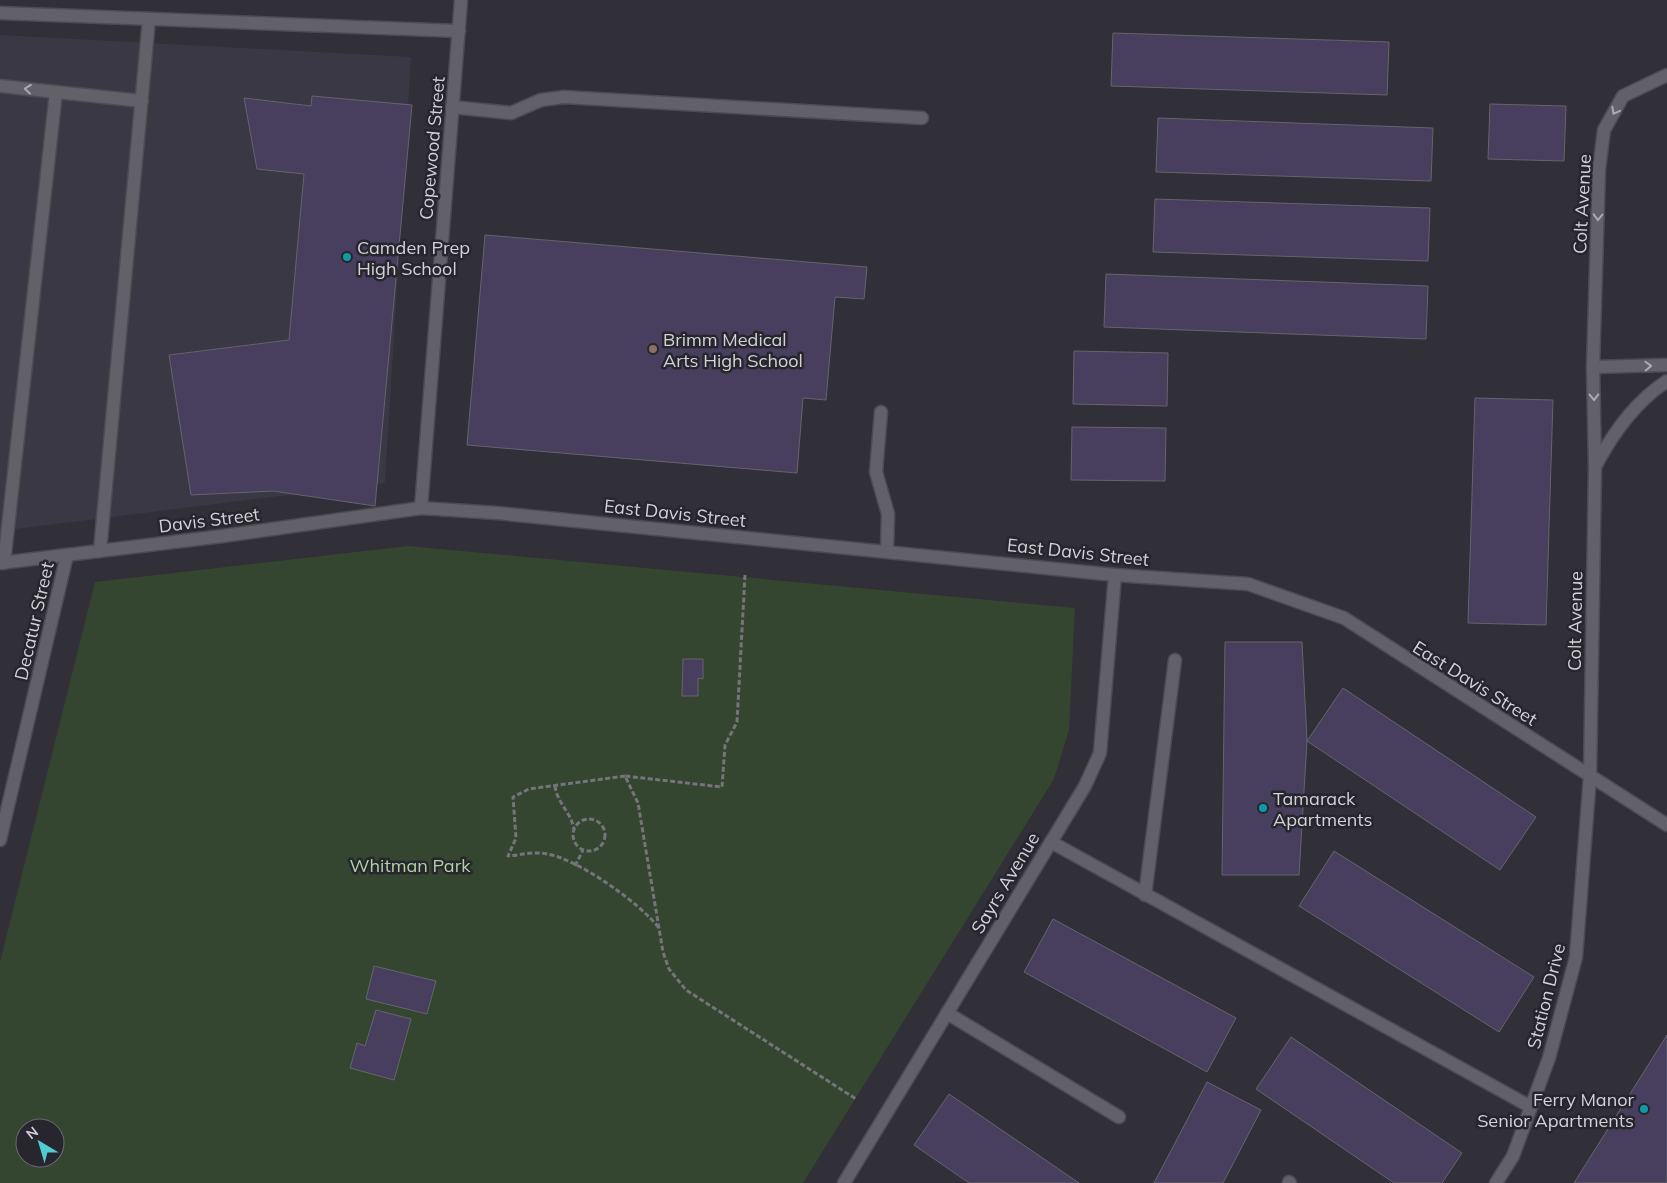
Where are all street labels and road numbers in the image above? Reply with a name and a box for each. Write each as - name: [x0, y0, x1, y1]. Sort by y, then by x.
- street label: Copewood Street: [414, 75, 450, 221]
- street label: Colt Avenue: [1568, 153, 1596, 255]
- street label: East Davis Street: [603, 494, 747, 532]
- street label: Davis Street: [157, 502, 261, 538]
- street label: East Davis Street: [1006, 533, 1150, 571]
- street label: Decatur Street: [9, 560, 59, 682]
- street label: Colt Avenue: [1563, 571, 1587, 671]
- street label: East Davis Street: [1408, 635, 1542, 731]
- street label: Sayrs Avenue: [966, 828, 1044, 938]
- street label: Station Drive: [1522, 941, 1570, 1051]

